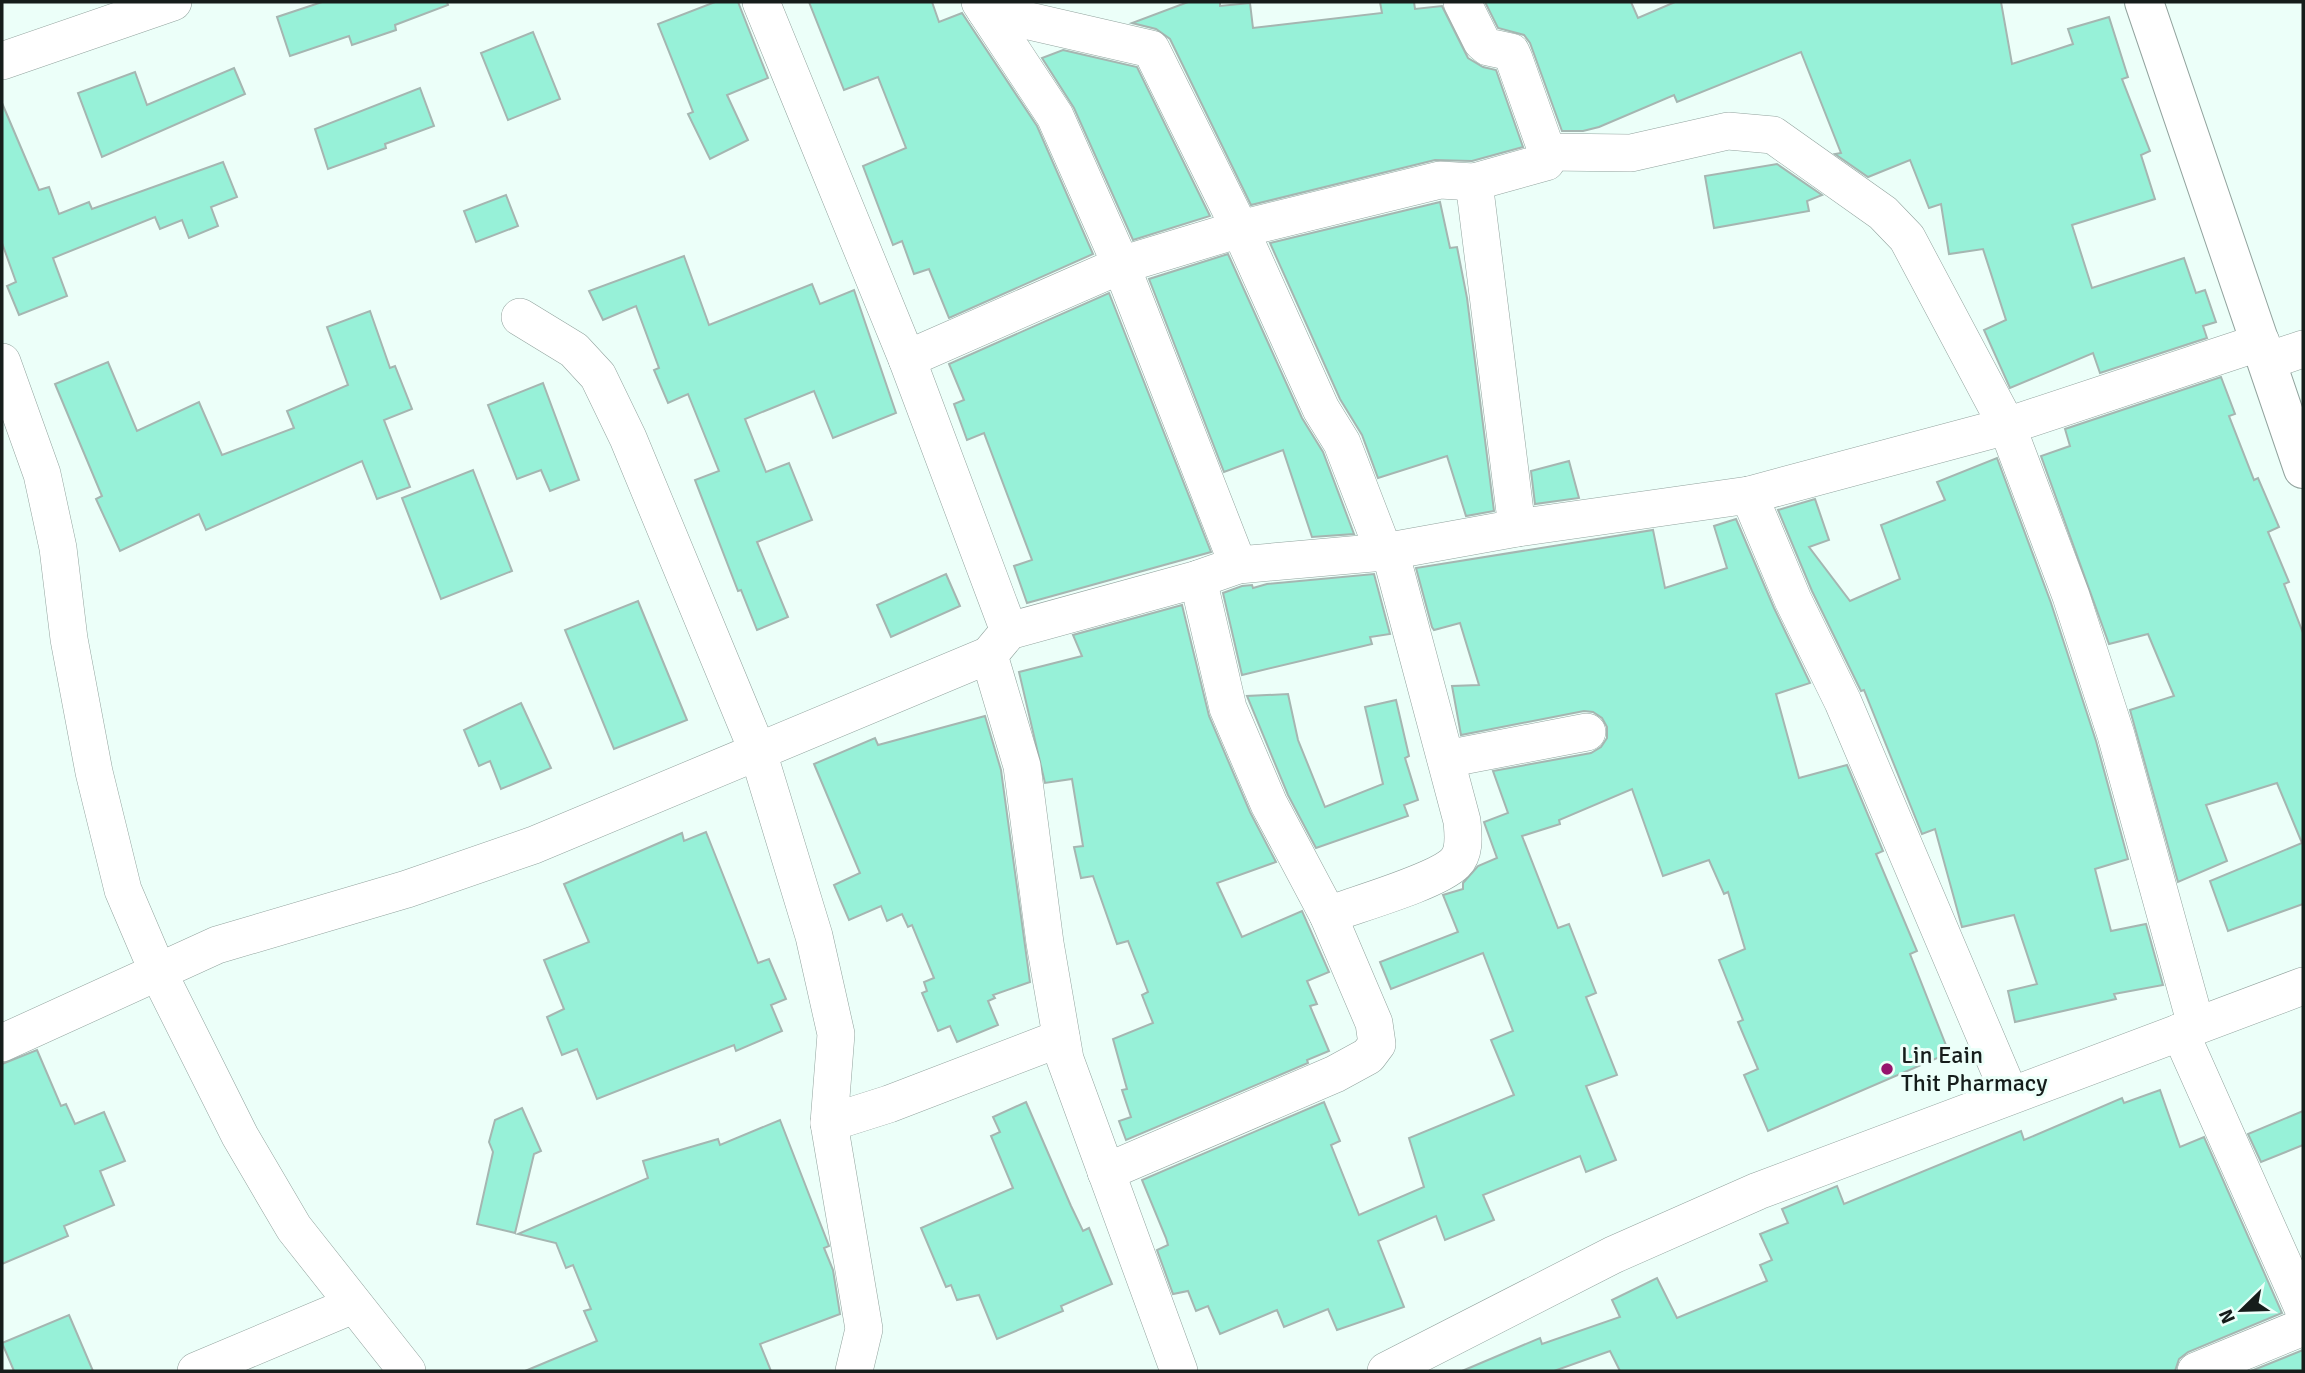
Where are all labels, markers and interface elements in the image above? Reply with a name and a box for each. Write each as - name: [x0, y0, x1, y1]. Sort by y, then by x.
- place label: Lin Eain Thit Pharmacy: [1901, 1040, 2047, 1098]
- marker: Lin Eain Thit Pharmacy: [1879, 1061, 1895, 1077]
- north arrow: [2207, 1275, 2277, 1345]
- text: N: [2214, 1305, 2241, 1327]

